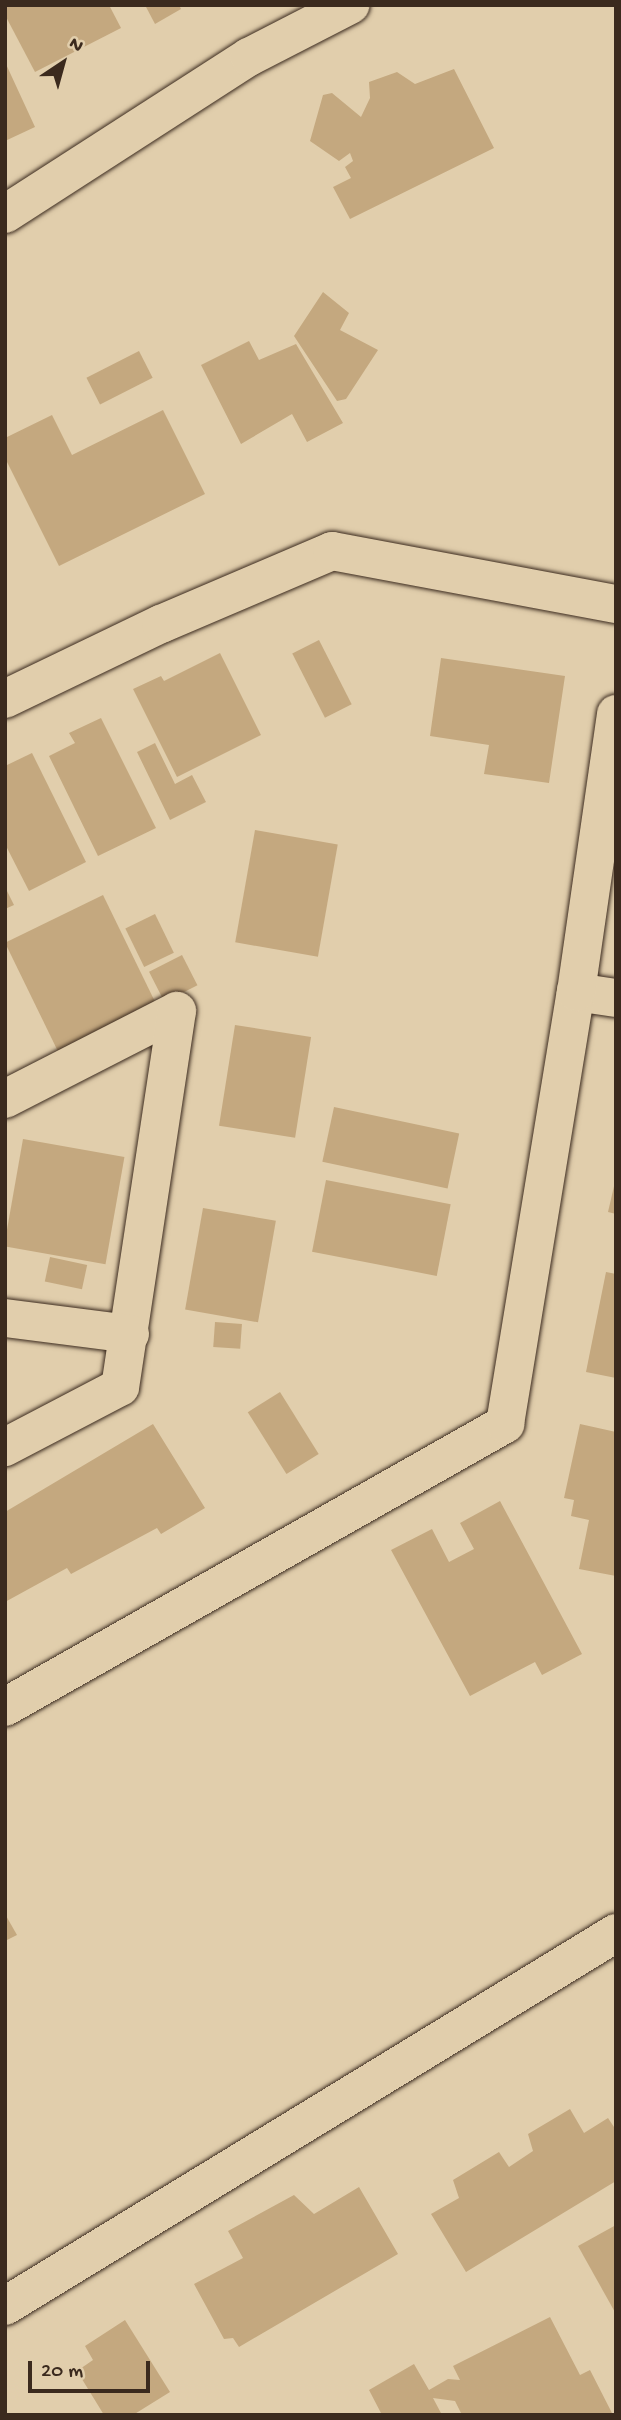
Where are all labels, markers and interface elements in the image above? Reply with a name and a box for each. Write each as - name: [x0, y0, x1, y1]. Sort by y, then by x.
- north arrow: [28, 28, 98, 98]
- text: N: [64, 33, 87, 59]
- scale bar: [32, 2346, 154, 2390]
- text: 20 m: [41, 2360, 83, 2385]

